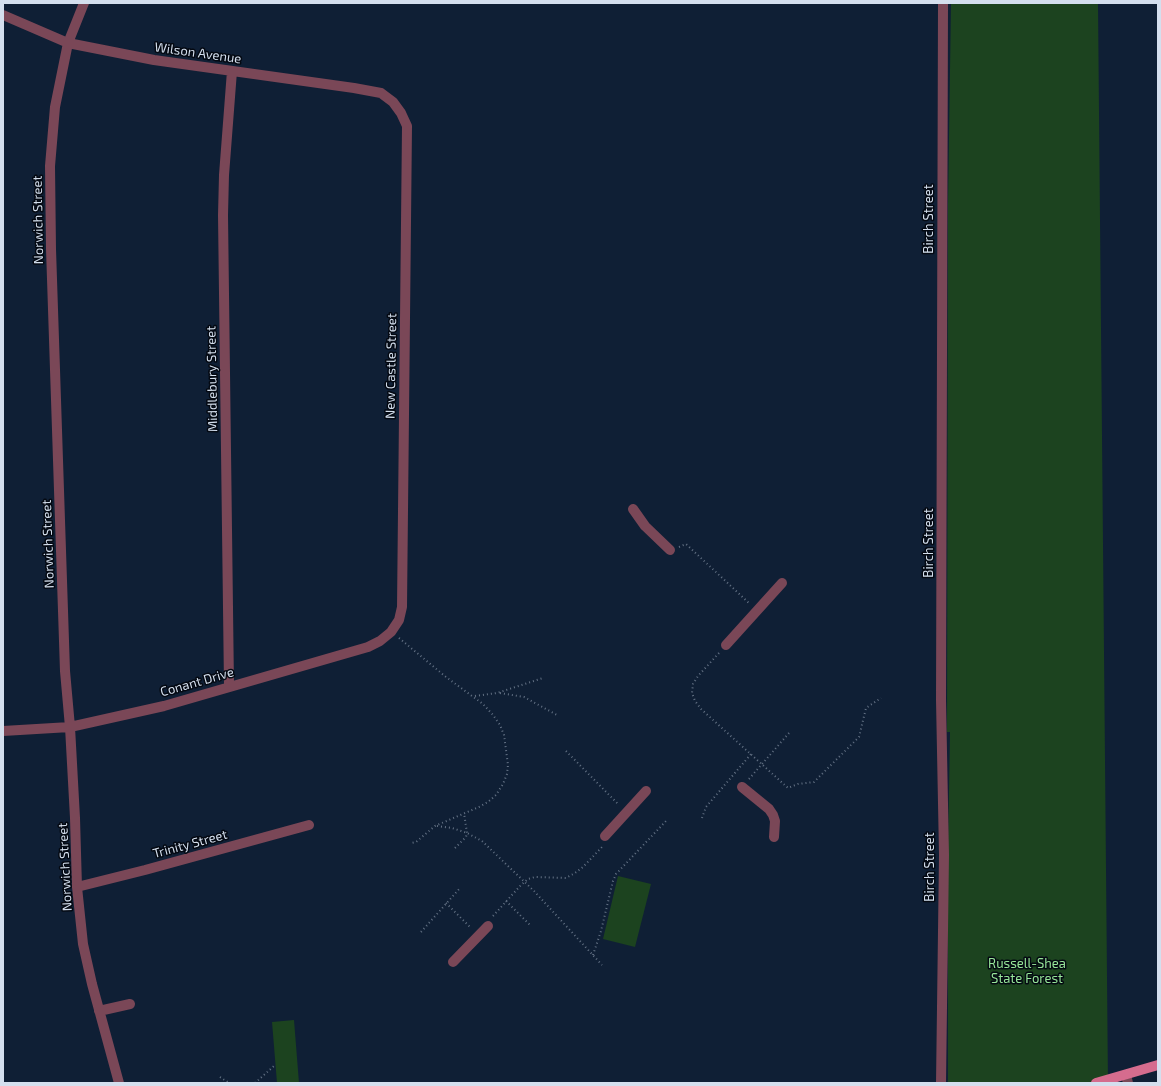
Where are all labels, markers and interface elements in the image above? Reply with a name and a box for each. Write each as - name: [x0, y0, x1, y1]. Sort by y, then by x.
- street label: Wilson Avenue: [154, 39, 242, 67]
- street label: Norwich Street: [29, 176, 47, 264]
- street label: Birch Street: [921, 184, 937, 254]
- street label: New Castle Street: [382, 313, 400, 419]
- street label: Middlebury Street: [203, 326, 221, 432]
- street label: Norwich Street: [39, 499, 57, 589]
- street label: Birch Street: [921, 508, 937, 578]
- street label: Conant Drive: [158, 664, 236, 700]
- street label: Norwich Street: [55, 822, 75, 912]
- street label: Trinity Street: [151, 827, 229, 861]
- street label: Birch Street: [922, 832, 938, 902]
- park label: Russell-Shea State Forest: [988, 956, 1066, 987]

